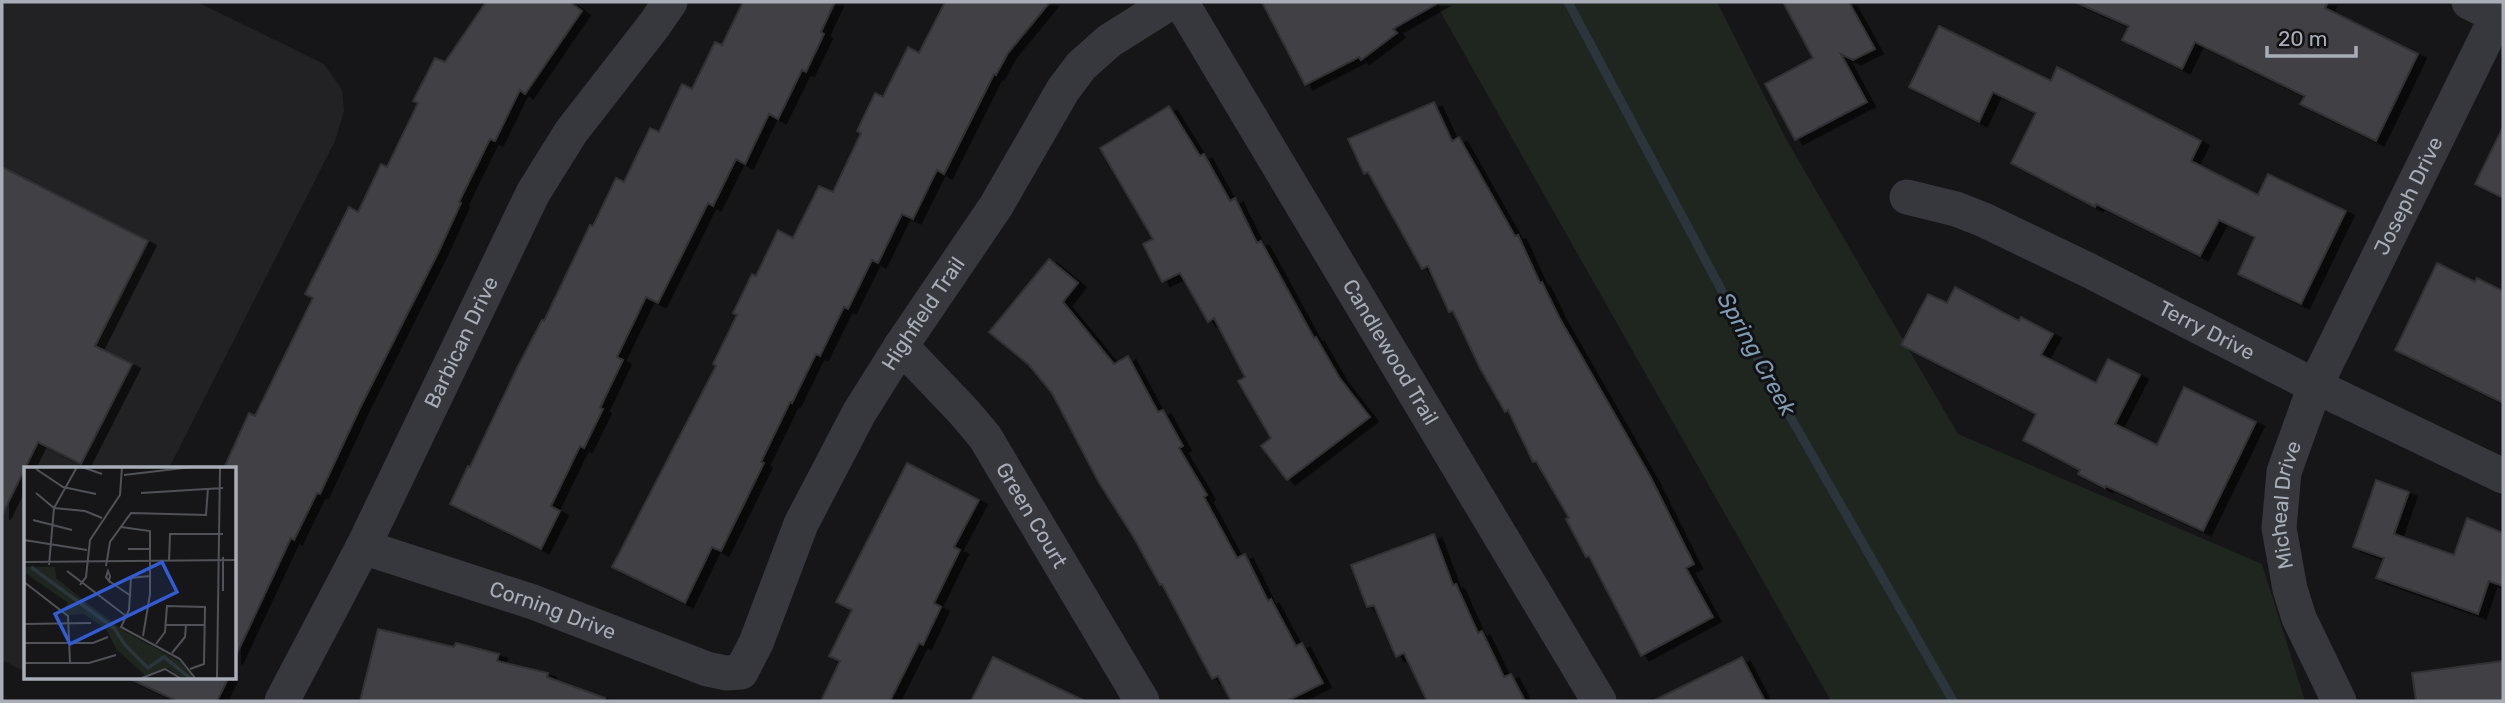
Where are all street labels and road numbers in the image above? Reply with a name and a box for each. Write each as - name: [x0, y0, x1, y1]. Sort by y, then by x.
- street label: Joseph Drive: [2368, 132, 2448, 259]
- street label: Highfield Trail: [876, 252, 970, 375]
- street label: Barbican Drive: [419, 272, 503, 412]
- street label: Candlewood Trail: [1338, 275, 1444, 429]
- street label: Terry Drive: [2154, 295, 2259, 365]
- street label: Micheal Drive: [2265, 437, 2306, 571]
- street label: Green Court: [991, 458, 1073, 572]
- street label: Corning Drive: [486, 576, 620, 645]

